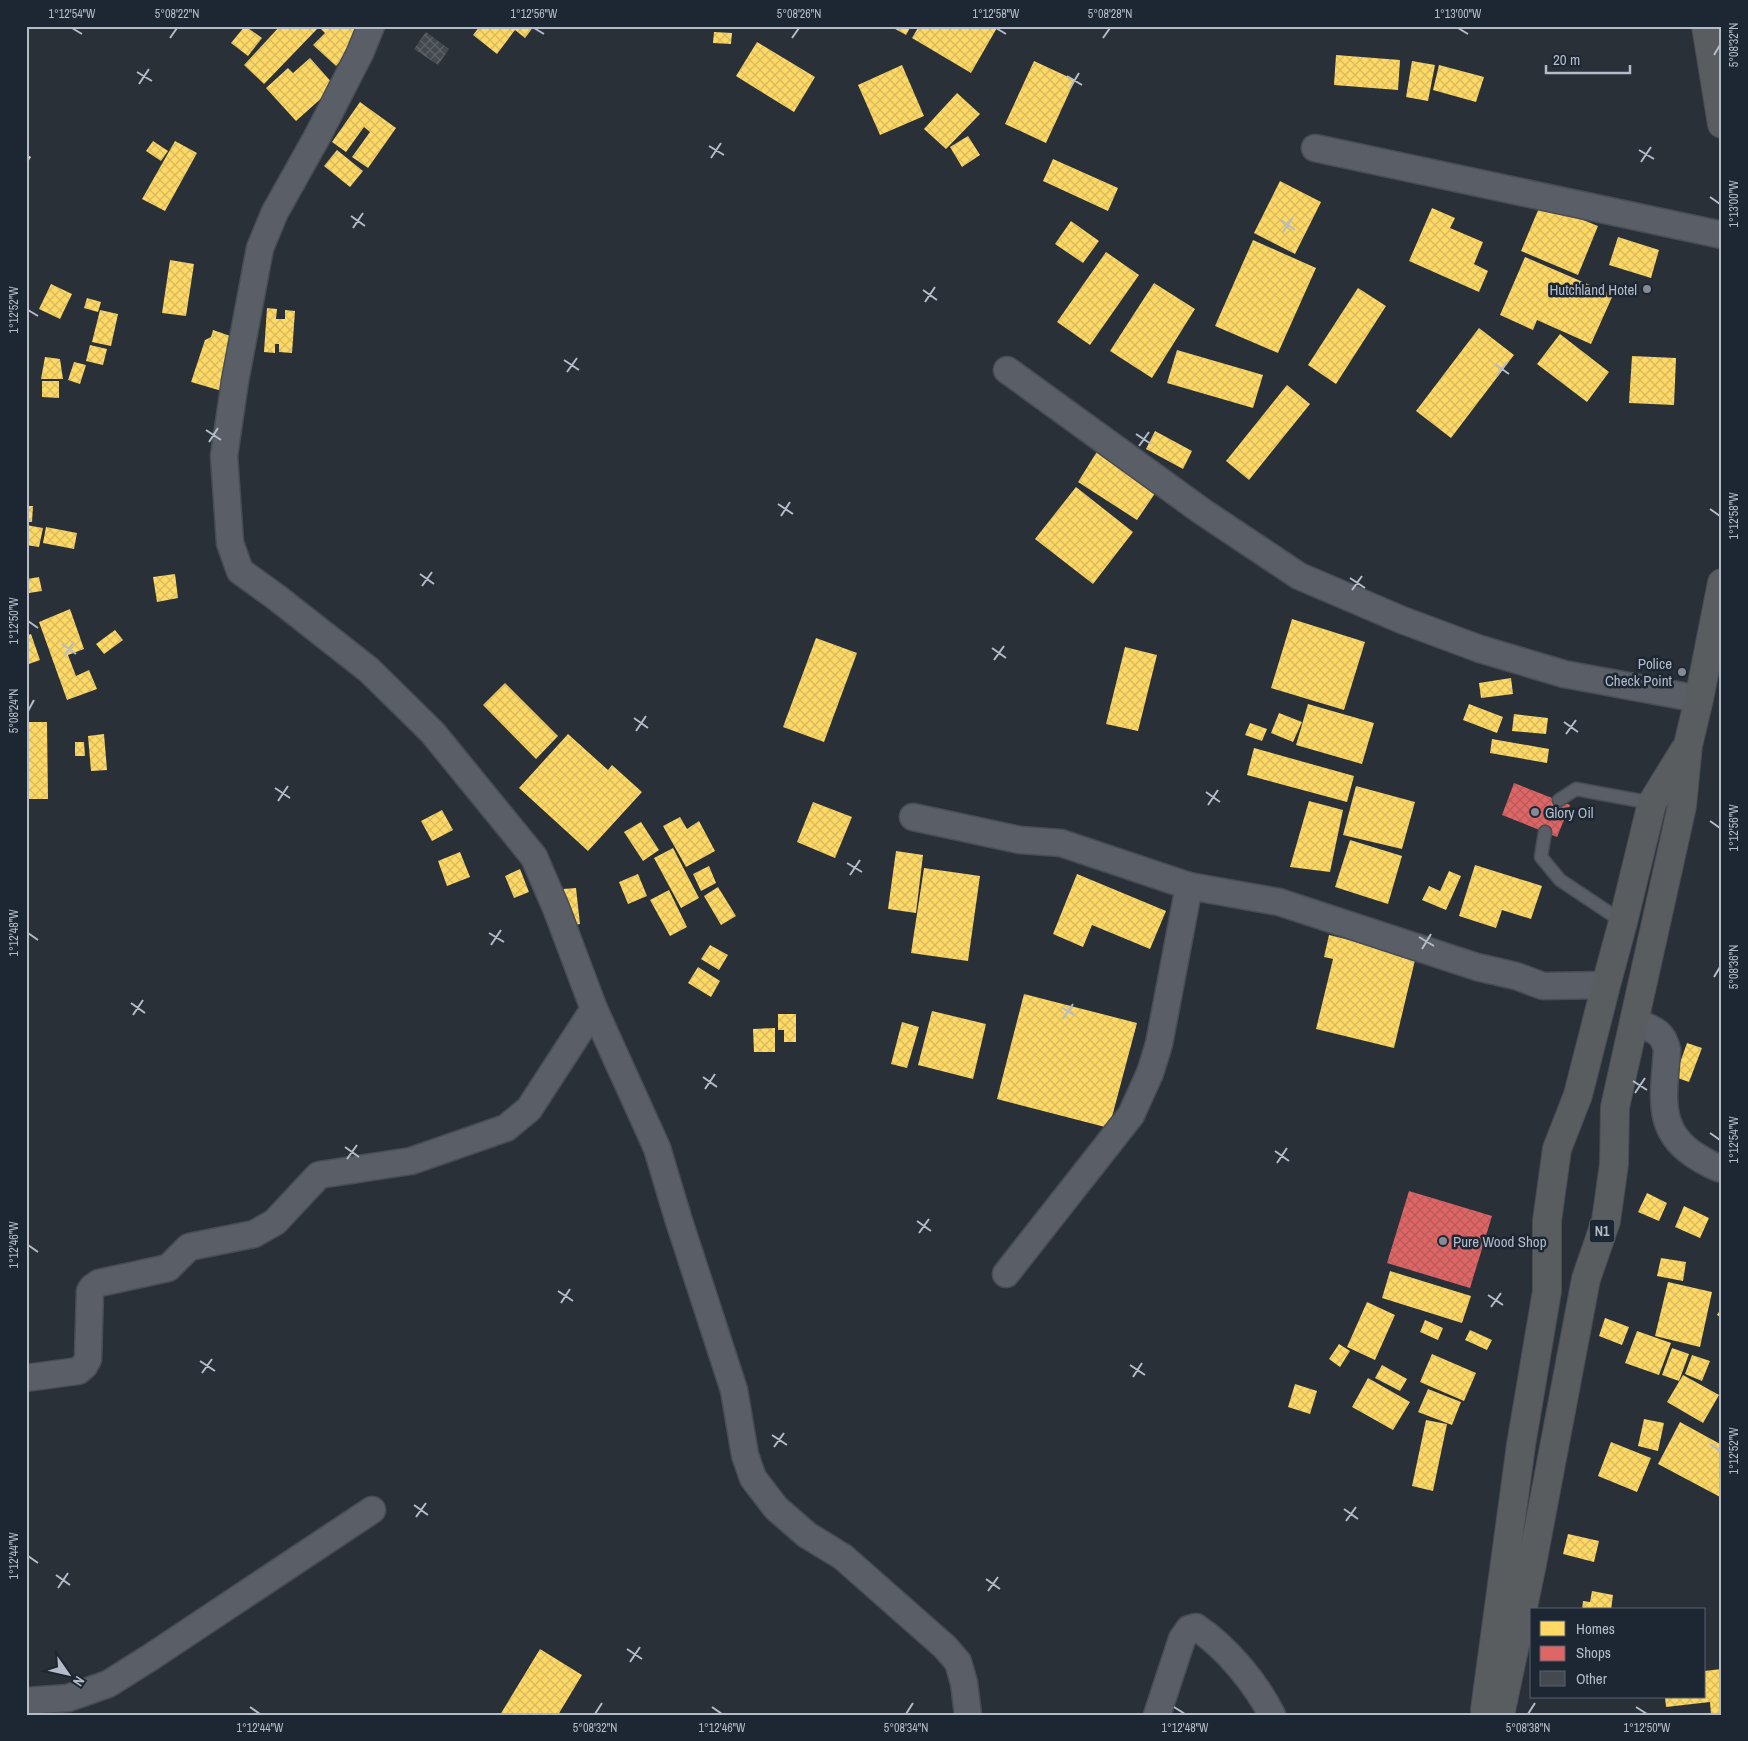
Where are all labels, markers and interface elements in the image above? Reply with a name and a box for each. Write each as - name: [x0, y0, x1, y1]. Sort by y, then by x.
- text: 1°12'54"W: [49, 6, 96, 22]
- text: 5°08'22"N: [155, 6, 199, 22]
- text: 1°12'56"W: [511, 6, 558, 22]
- text: 5°08'26"N: [777, 6, 821, 22]
- text: 1°12'58"W: [973, 6, 1020, 22]
- text: 5°08'28"N: [1088, 6, 1132, 22]
- text: 1°13'00"W: [1435, 6, 1482, 22]
- text: 5°08'32"N: [1726, 23, 1742, 67]
- scale bar: [1546, 42, 1629, 74]
- text: 20 m: [1553, 49, 1580, 70]
- text: 1°13'00"W: [1726, 180, 1742, 227]
- place label: Hutchland Hotel: [1549, 279, 1637, 300]
- marker: Hutchland Hotel: [1641, 283, 1653, 295]
- text: 1°12'52"W: [6, 286, 22, 333]
- text: 1°12'58"W: [1726, 492, 1742, 539]
- text: 1°12'50"W: [6, 597, 22, 644]
- place label: Police Check Point: [1605, 653, 1673, 691]
- marker: Police Check Point: [1676, 666, 1688, 678]
- text: 5°08'24"N: [6, 689, 22, 733]
- place label: Glory Oil: [1545, 802, 1594, 823]
- text: 1°12'56"W: [1726, 804, 1742, 851]
- marker: Glory Oil: [1529, 806, 1541, 818]
- text: 1°12'48"W: [6, 909, 22, 956]
- text: 5°08'36"N: [1726, 945, 1742, 989]
- text: 1°12'54"W: [1726, 1116, 1742, 1163]
- road number: N1: [1590, 1220, 1614, 1242]
- text: 1°12'46"W: [6, 1221, 22, 1268]
- place label: Pure Wood Shop: [1453, 1231, 1547, 1252]
- marker: Pure Wood Shop: [1437, 1235, 1449, 1247]
- text: 1°12'52"W: [1726, 1427, 1742, 1474]
- text: 1°12'44"W: [6, 1532, 22, 1579]
- legend: [1530, 1608, 1706, 1698]
- text: Homes: [1576, 1618, 1615, 1639]
- text: Shops: [1576, 1642, 1611, 1663]
- north arrow: [42, 1648, 92, 1698]
- text: Other: [1576, 1668, 1607, 1689]
- text: N: [69, 1673, 89, 1690]
- text: 1°12'44"W: [237, 1720, 284, 1736]
- text: 5°08'32"N: [573, 1720, 617, 1736]
- text: 1°12'46"W: [699, 1720, 746, 1736]
- text: 5°08'34"N: [884, 1720, 928, 1736]
- text: 1°12'48"W: [1162, 1720, 1209, 1736]
- text: 5°08'38"N: [1506, 1720, 1550, 1736]
- text: 1°12'50"W: [1624, 1720, 1671, 1736]

